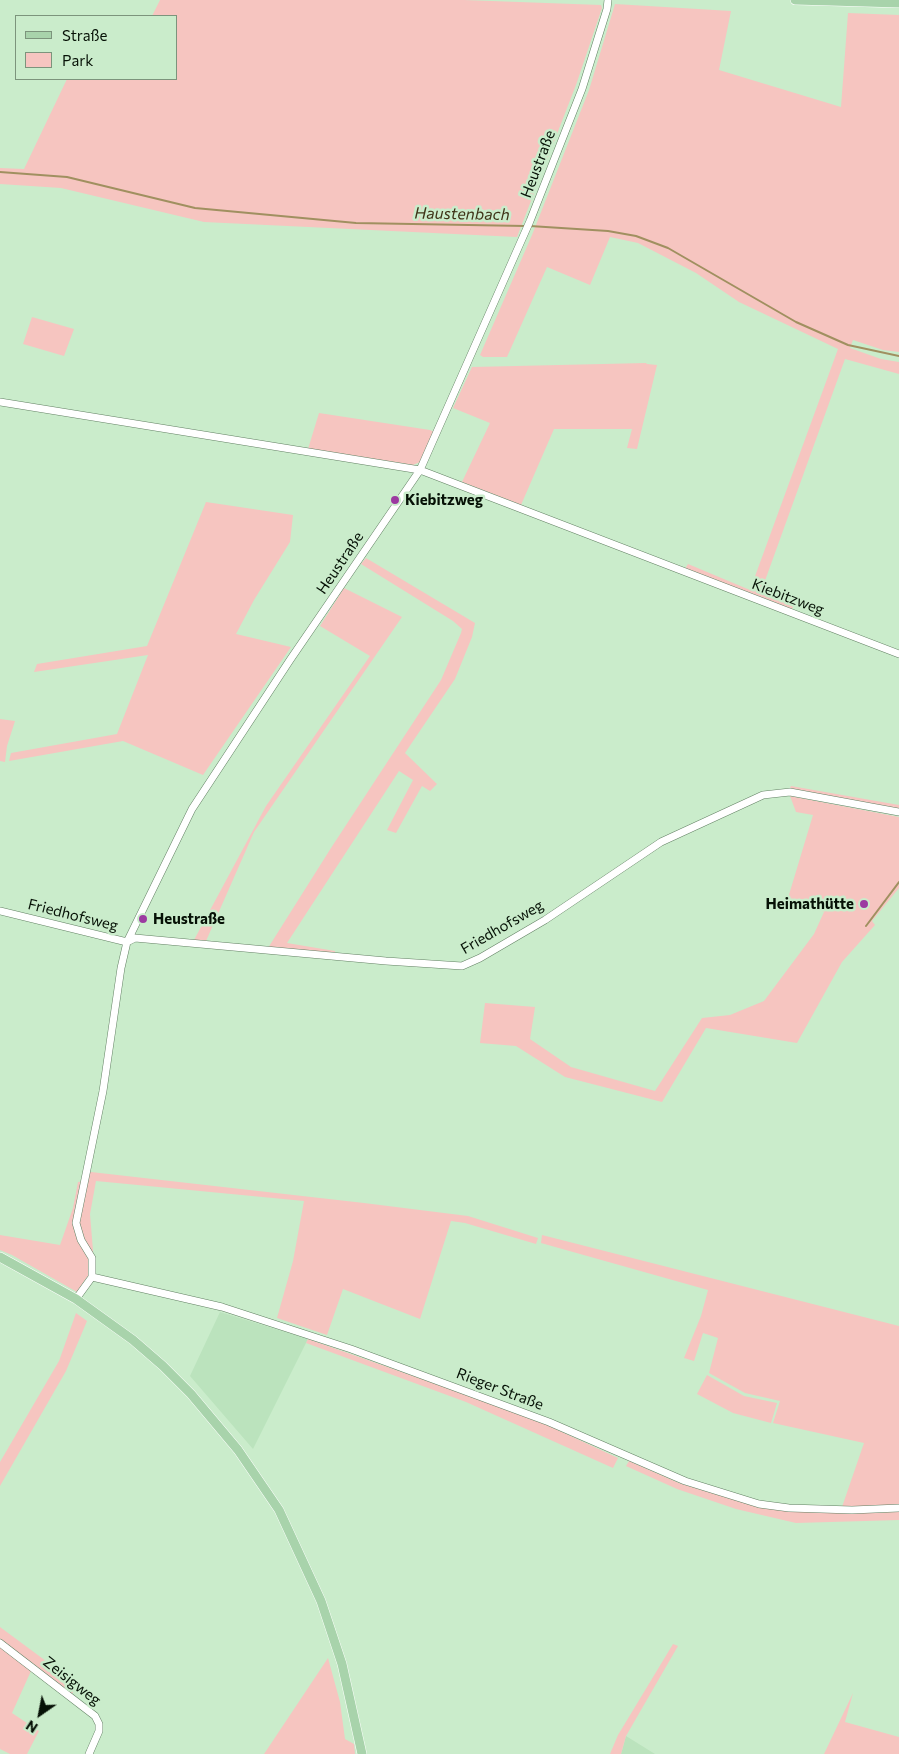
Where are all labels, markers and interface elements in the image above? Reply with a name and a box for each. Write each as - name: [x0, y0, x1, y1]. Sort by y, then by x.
- legend: [15, 15, 178, 80]
- text: Straße: [62, 26, 108, 44]
- text: Park: [62, 51, 93, 69]
- street label: Heustraße: [517, 128, 559, 200]
- water label: Haustenbach: [414, 204, 510, 224]
- place label: Kiebitzweg: [405, 491, 483, 509]
- marker: Kiebitzweg: [389, 494, 401, 506]
- street label: Heustraße: [313, 528, 367, 598]
- street label: Kiebitzweg: [749, 575, 827, 619]
- street label: Friedhofsweg: [26, 895, 120, 935]
- place label: Heimathütte: [766, 895, 854, 913]
- street label: Friedhofsweg: [457, 896, 547, 958]
- marker: Heimathütte: [858, 898, 870, 910]
- place label: Heustraße: [153, 910, 225, 928]
- marker: Heustraße: [137, 913, 149, 925]
- street label: Rieger Straße: [454, 1364, 546, 1414]
- street label: Zeisigweg: [39, 1653, 105, 1709]
- north arrow: [15, 1689, 65, 1739]
- text: N: [23, 1717, 41, 1737]

